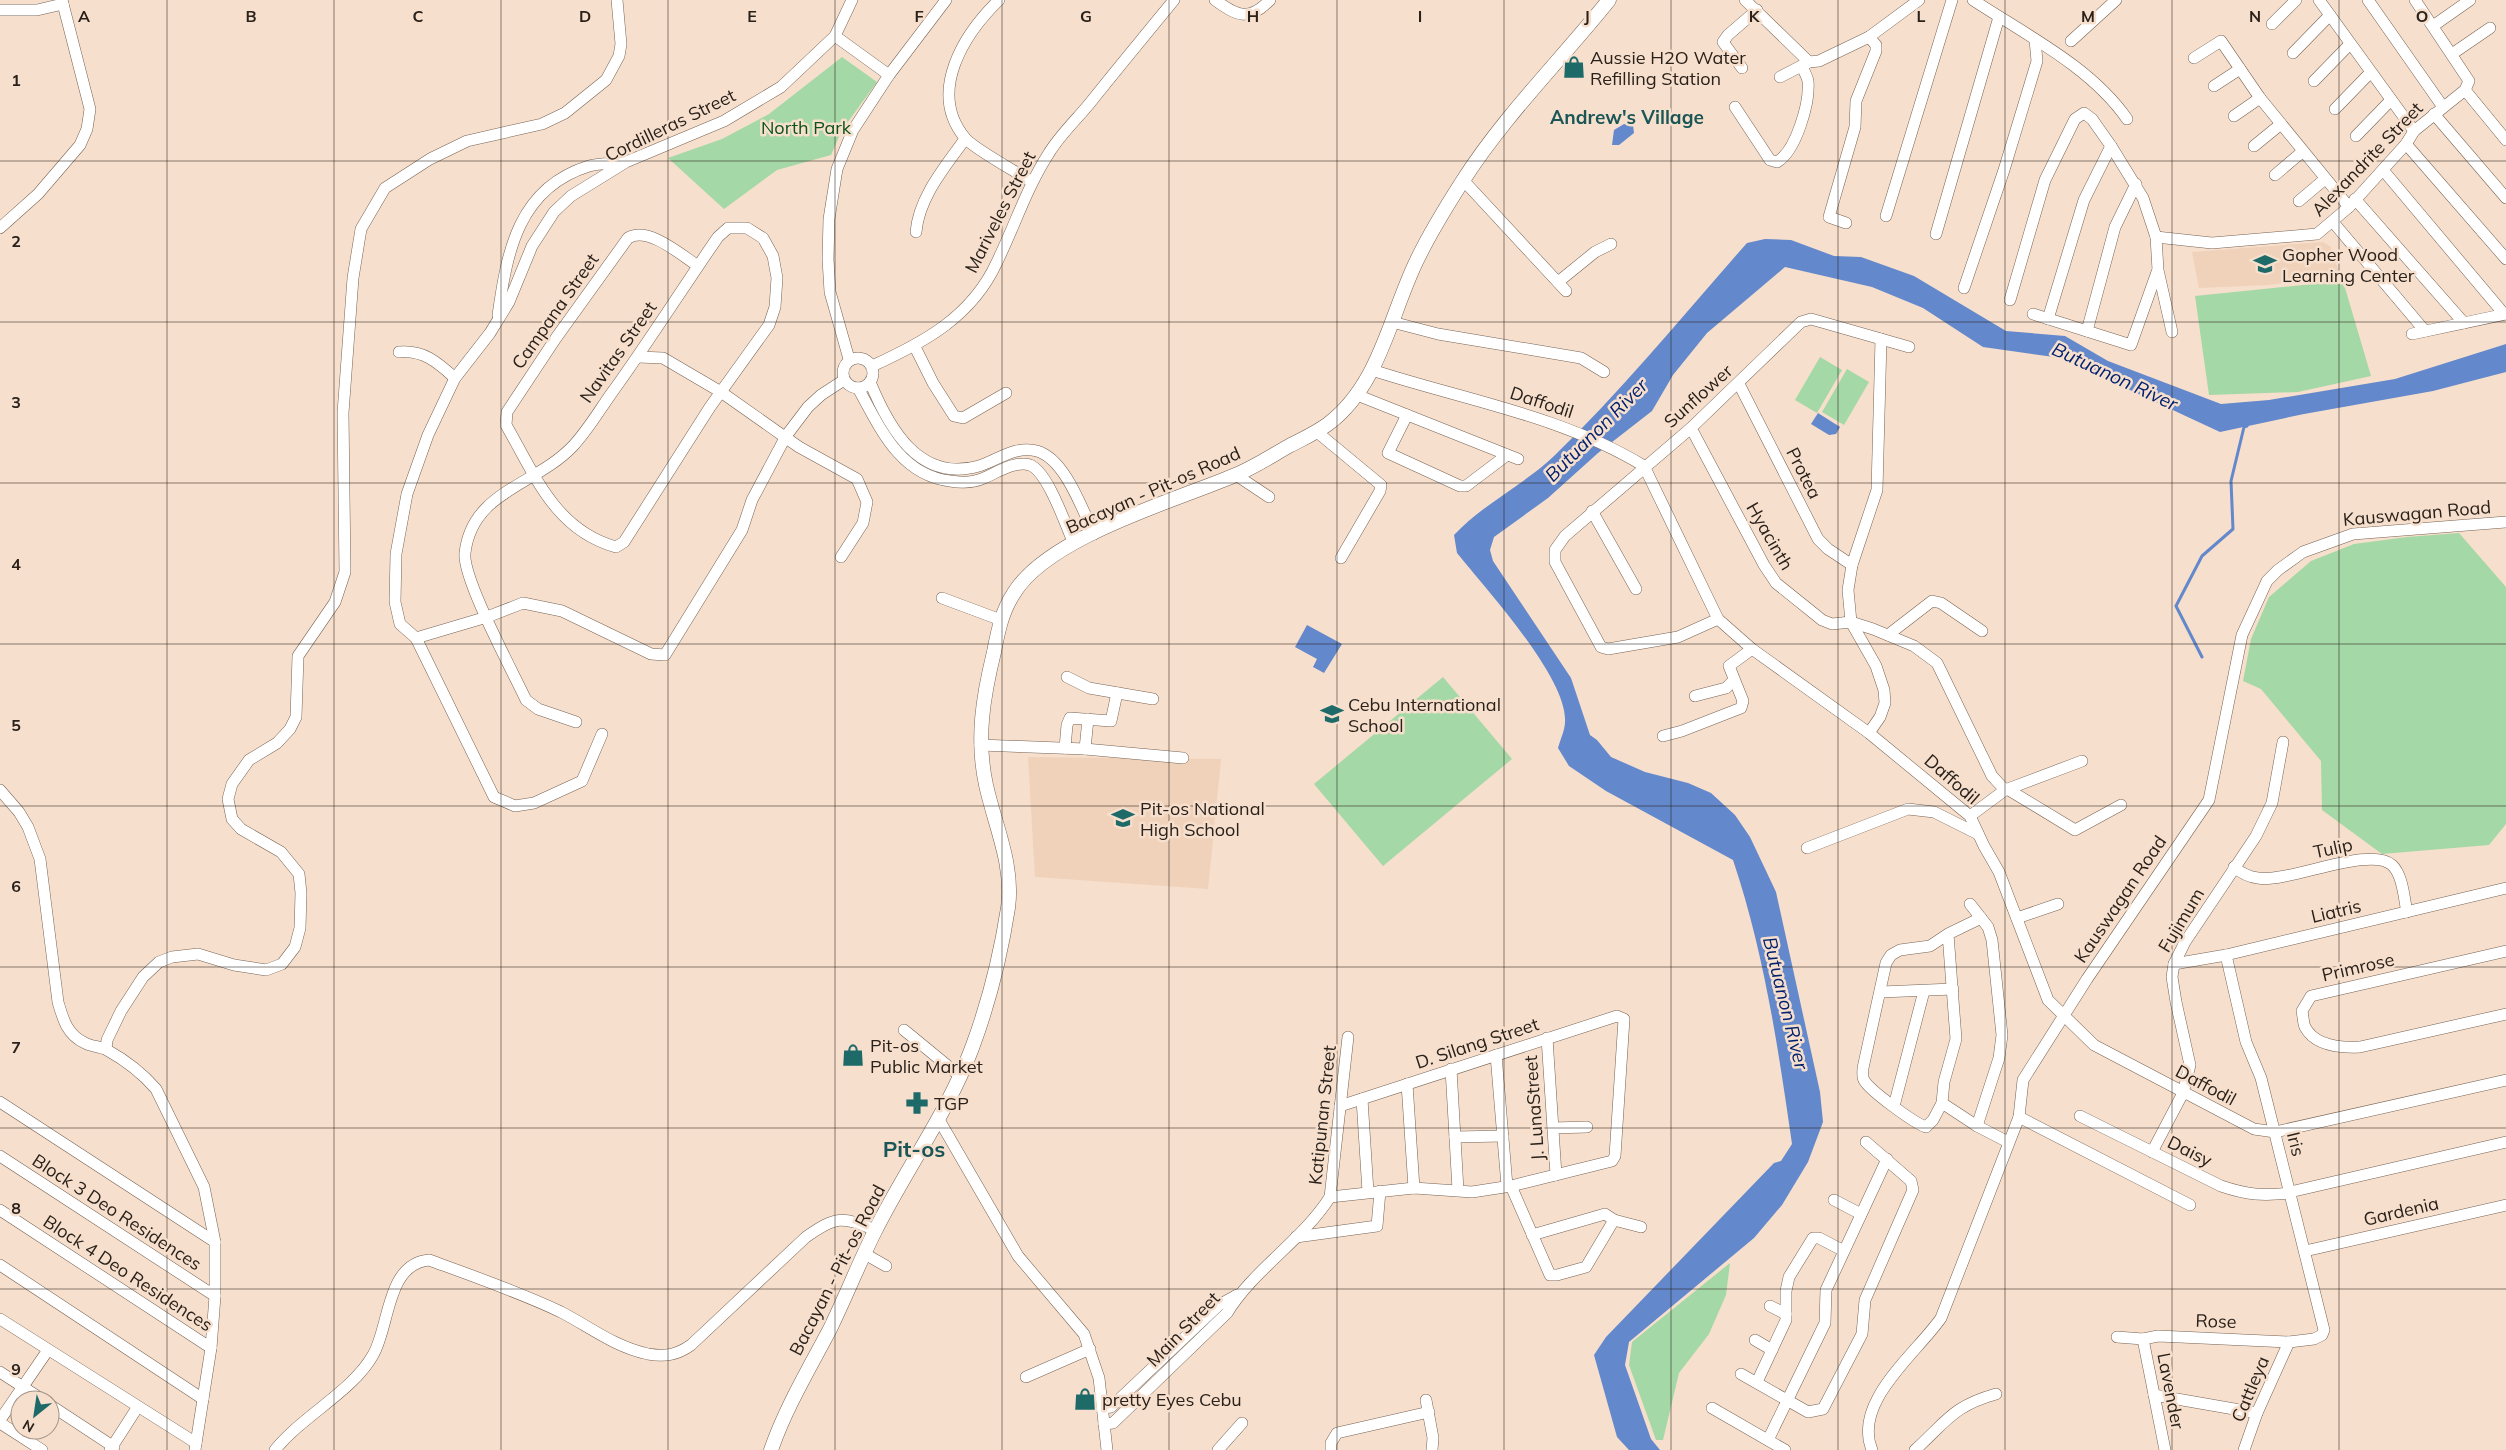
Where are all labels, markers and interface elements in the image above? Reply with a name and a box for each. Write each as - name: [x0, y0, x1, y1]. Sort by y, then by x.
- text: A: [78, 6, 90, 26]
- text: B: [245, 6, 257, 26]
- text: C: [413, 6, 424, 26]
- text: D: [579, 6, 591, 26]
- text: E: [747, 6, 757, 26]
- text: F: [914, 6, 924, 26]
- text: G: [1080, 6, 1092, 26]
- text: H: [1247, 6, 1259, 26]
- text: I: [1418, 6, 1422, 26]
- text: J: [1584, 6, 1590, 26]
- text: K: [1749, 6, 1761, 26]
- text: L: [1917, 6, 1926, 26]
- text: M: [2081, 6, 2095, 26]
- text: N: [2249, 6, 2261, 26]
- text: O: [2416, 6, 2428, 26]
- place label: Aussie H2O Water Refilling Station: [1590, 46, 1746, 90]
- shop icon: Aussie H2O Water Refilling Station: [1561, 54, 1587, 80]
- text: 1: [11, 70, 21, 90]
- street label: Cordilleras Street: [601, 83, 739, 167]
- street label: Alexandrite Street: [2307, 97, 2427, 221]
- district label: Andrew's Village: [1550, 105, 1704, 129]
- park label: North Park: [761, 116, 852, 139]
- street label: Mariveles Street: [959, 147, 1041, 277]
- text: 2: [11, 231, 21, 251]
- place label: Gopher Wood Learning Center: [2282, 243, 2415, 287]
- street label: Campana Street: [507, 249, 603, 373]
- school or university icon: Gopher Wood Learning Center: [2252, 251, 2278, 277]
- street label: Navitas Street: [575, 297, 661, 407]
- water label: Butuanon River: [2048, 336, 2183, 416]
- street label: Sunflower: [1659, 359, 1737, 433]
- water label: Butuanon River: [1539, 373, 1653, 487]
- street label: Daffodil: [1507, 381, 1577, 423]
- text: 3: [11, 392, 21, 412]
- street label: Bacayan - Pit-os Road: [1062, 441, 1244, 539]
- street label: Protea: [1781, 443, 1827, 503]
- street label: Kauswagan Road: [2342, 495, 2492, 531]
- street label: Hyacinth: [1741, 498, 1799, 574]
- text: 4: [11, 554, 21, 574]
- place label: Cebu International School: [1348, 693, 1501, 737]
- school or university icon: Cebu International School: [1319, 701, 1345, 727]
- text: 5: [11, 715, 21, 735]
- street label: Daffodil: [1920, 749, 1984, 809]
- place label: Pit-os National High School: [1140, 797, 1265, 841]
- school or university icon: Pit-os National High School: [1110, 805, 1136, 831]
- street label: Kauswagan Road: [2069, 831, 2171, 967]
- street label: Tulip: [2311, 833, 2355, 863]
- text: 6: [11, 876, 21, 896]
- street label: Fujimum: [2153, 884, 2209, 956]
- street label: Liatris: [2309, 894, 2363, 928]
- water label: Butuanon River: [1758, 934, 1814, 1073]
- street label: Primrose: [2320, 948, 2396, 986]
- street label: D. Silang Street: [1413, 1012, 1541, 1074]
- place label: Pit-os Public Market: [870, 1034, 983, 1078]
- text: 7: [11, 1037, 21, 1057]
- shop icon: Pit-os Public Market: [840, 1042, 866, 1068]
- street label: Katipunan Street: [1303, 1044, 1341, 1186]
- street label: J. LunaStreet: [1519, 1055, 1549, 1161]
- street label: Daffodil: [2172, 1059, 2240, 1111]
- pharmacy icon: TGP: [904, 1090, 930, 1116]
- place label: TGP: [934, 1092, 969, 1115]
- street label: Iris: [2282, 1129, 2310, 1159]
- street label: Daisy: [2164, 1130, 2216, 1172]
- district label: Pit-os: [883, 1135, 945, 1163]
- street label: Block 3 Deo Residences: [28, 1149, 206, 1275]
- street label: Bacayan - Pit-os Road: [784, 1181, 890, 1359]
- street label: Gardenia: [2361, 1191, 2441, 1231]
- text: 8: [11, 1198, 21, 1218]
- street label: Block 4 Deo Residences: [39, 1210, 217, 1336]
- street label: Main Street: [1142, 1287, 1224, 1371]
- street label: Rose: [2195, 1309, 2237, 1333]
- street label: Lavender: [2152, 1351, 2190, 1432]
- street label: Cattleya: [2226, 1353, 2274, 1425]
- text: 9: [11, 1359, 21, 1379]
- shop icon: pretty Eyes Cebu: [1072, 1386, 1098, 1412]
- place label: pretty Eyes Cebu: [1102, 1388, 1242, 1411]
- north arrow: [10, 1390, 60, 1440]
- text: N: [19, 1416, 38, 1437]

